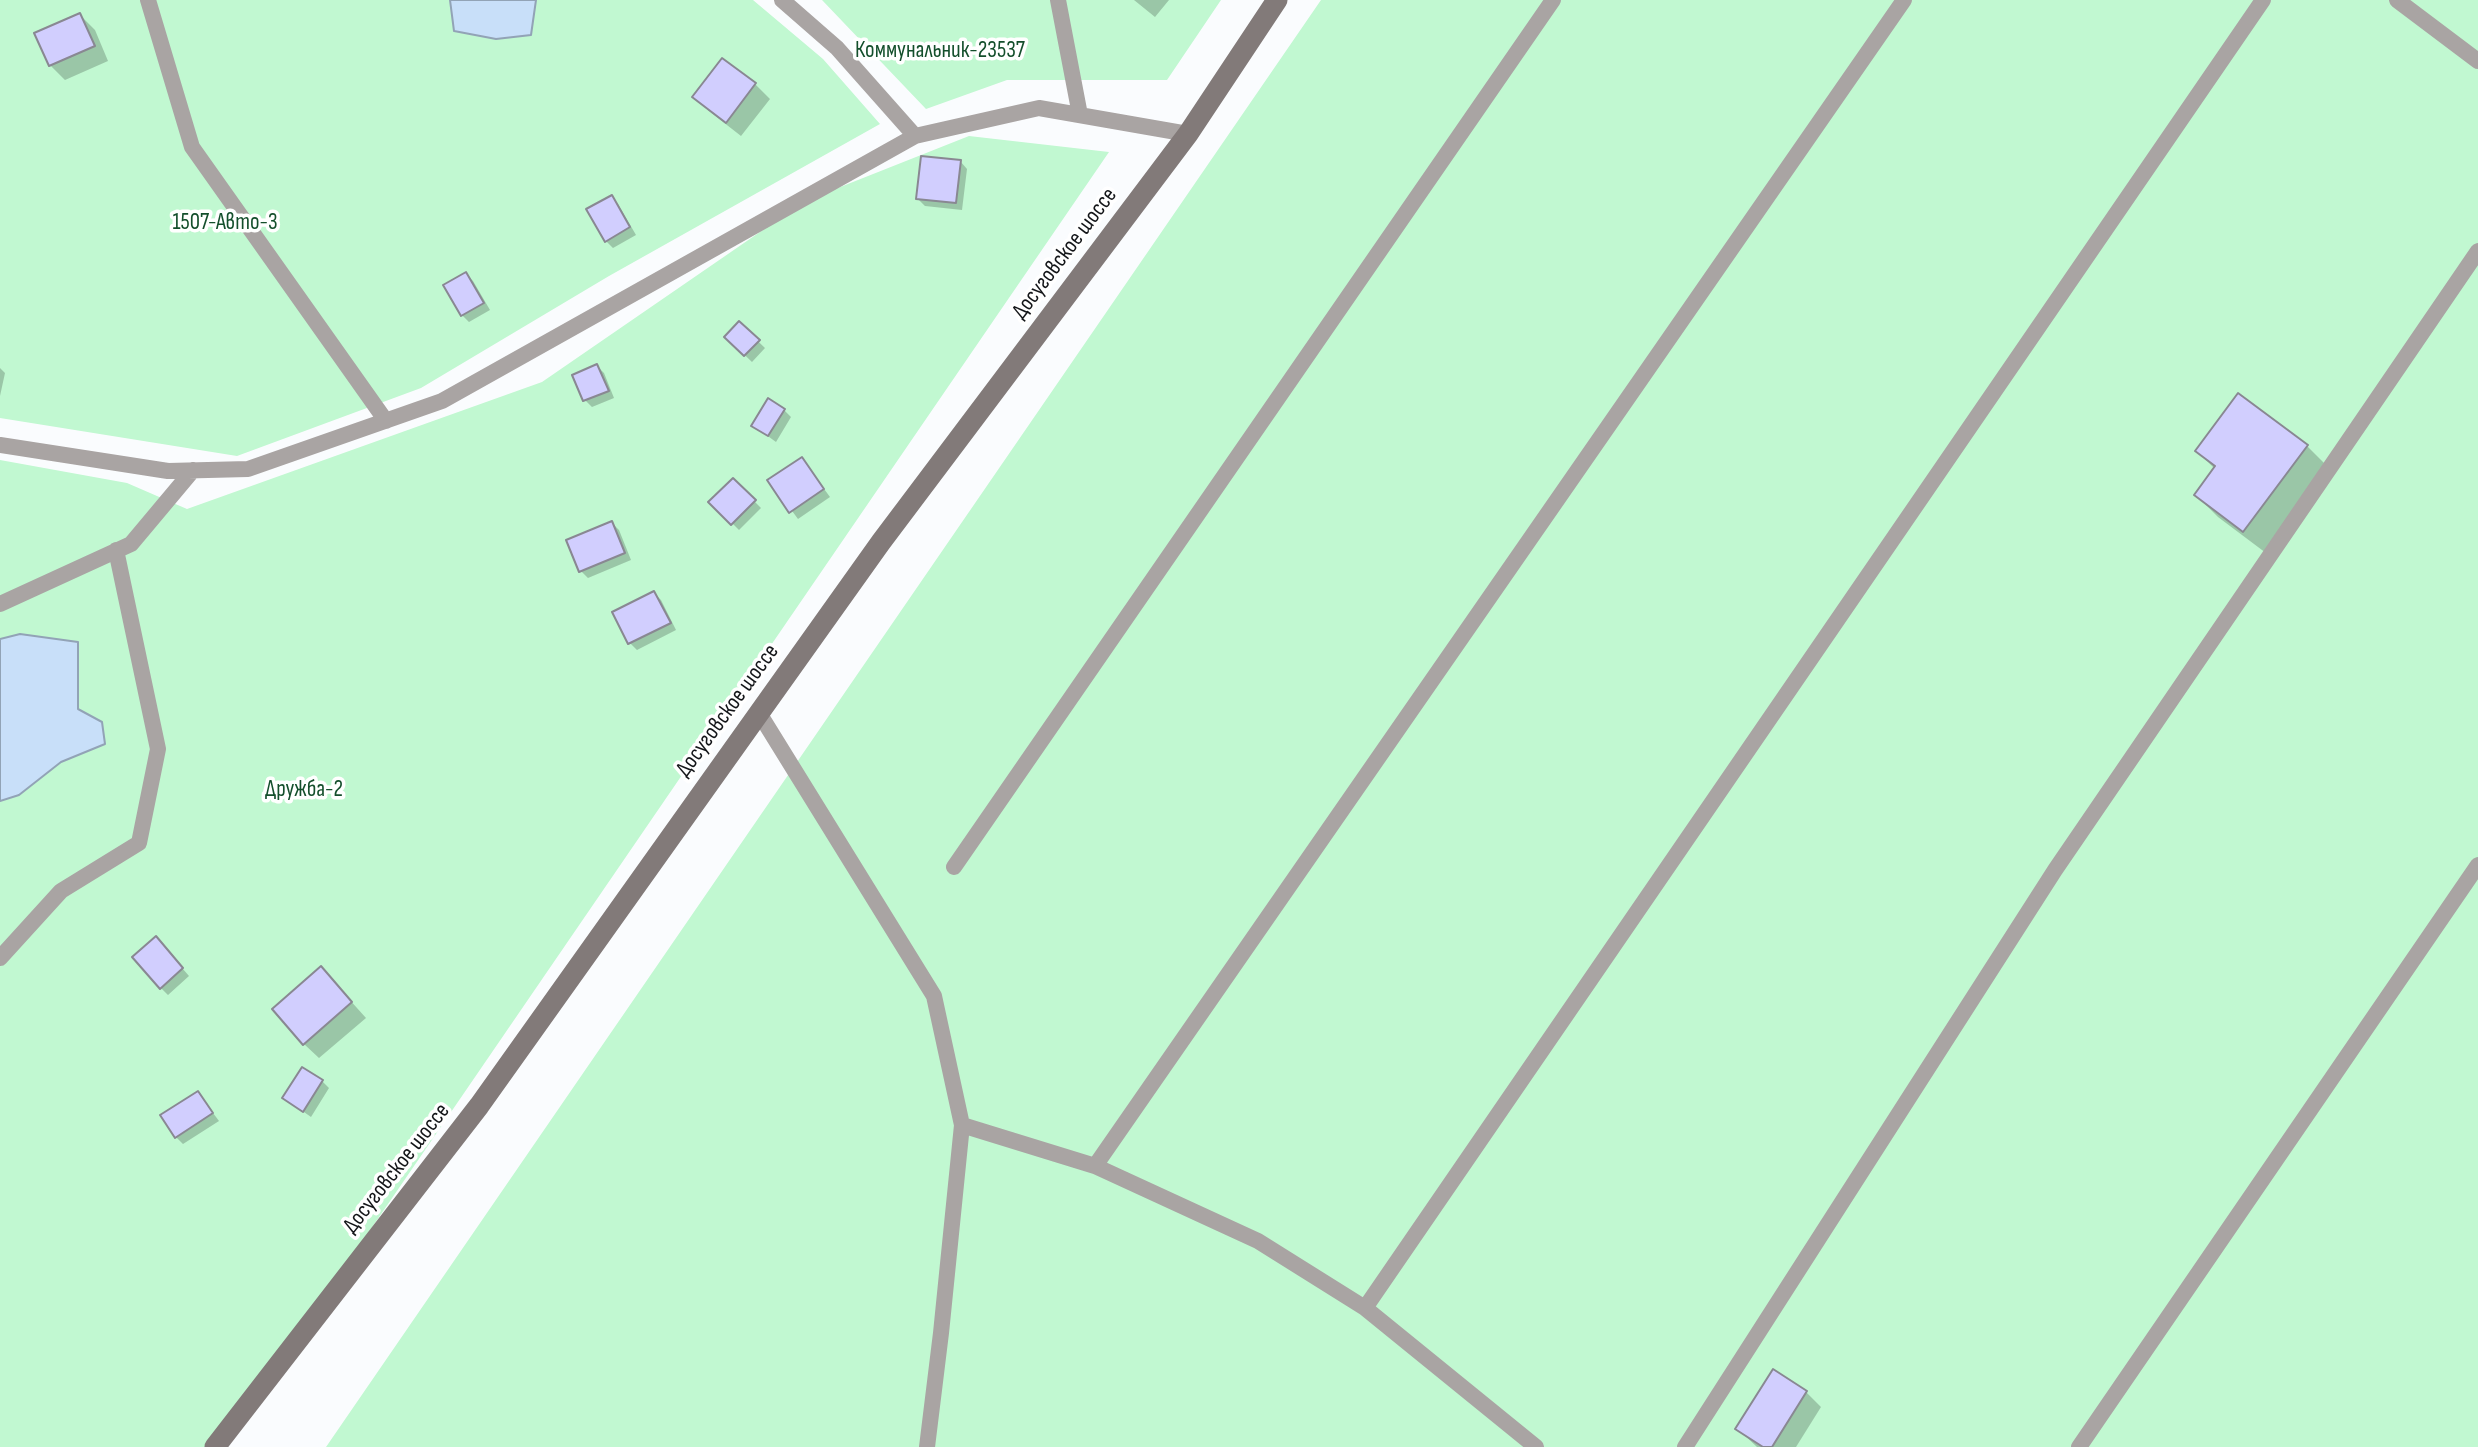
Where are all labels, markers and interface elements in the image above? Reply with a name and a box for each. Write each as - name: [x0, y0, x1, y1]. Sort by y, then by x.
- park label: Коммунальник-23537: [855, 37, 1025, 65]
- street label: Досуговское шоссе: [1007, 183, 1123, 325]
- park label: 1507-Авто-3: [172, 209, 278, 237]
- street label: Досуговское шоссе: [671, 639, 785, 783]
- park label: Дружба-2: [265, 776, 343, 804]
- street label: Досуговское шоссе: [338, 1098, 456, 1240]

